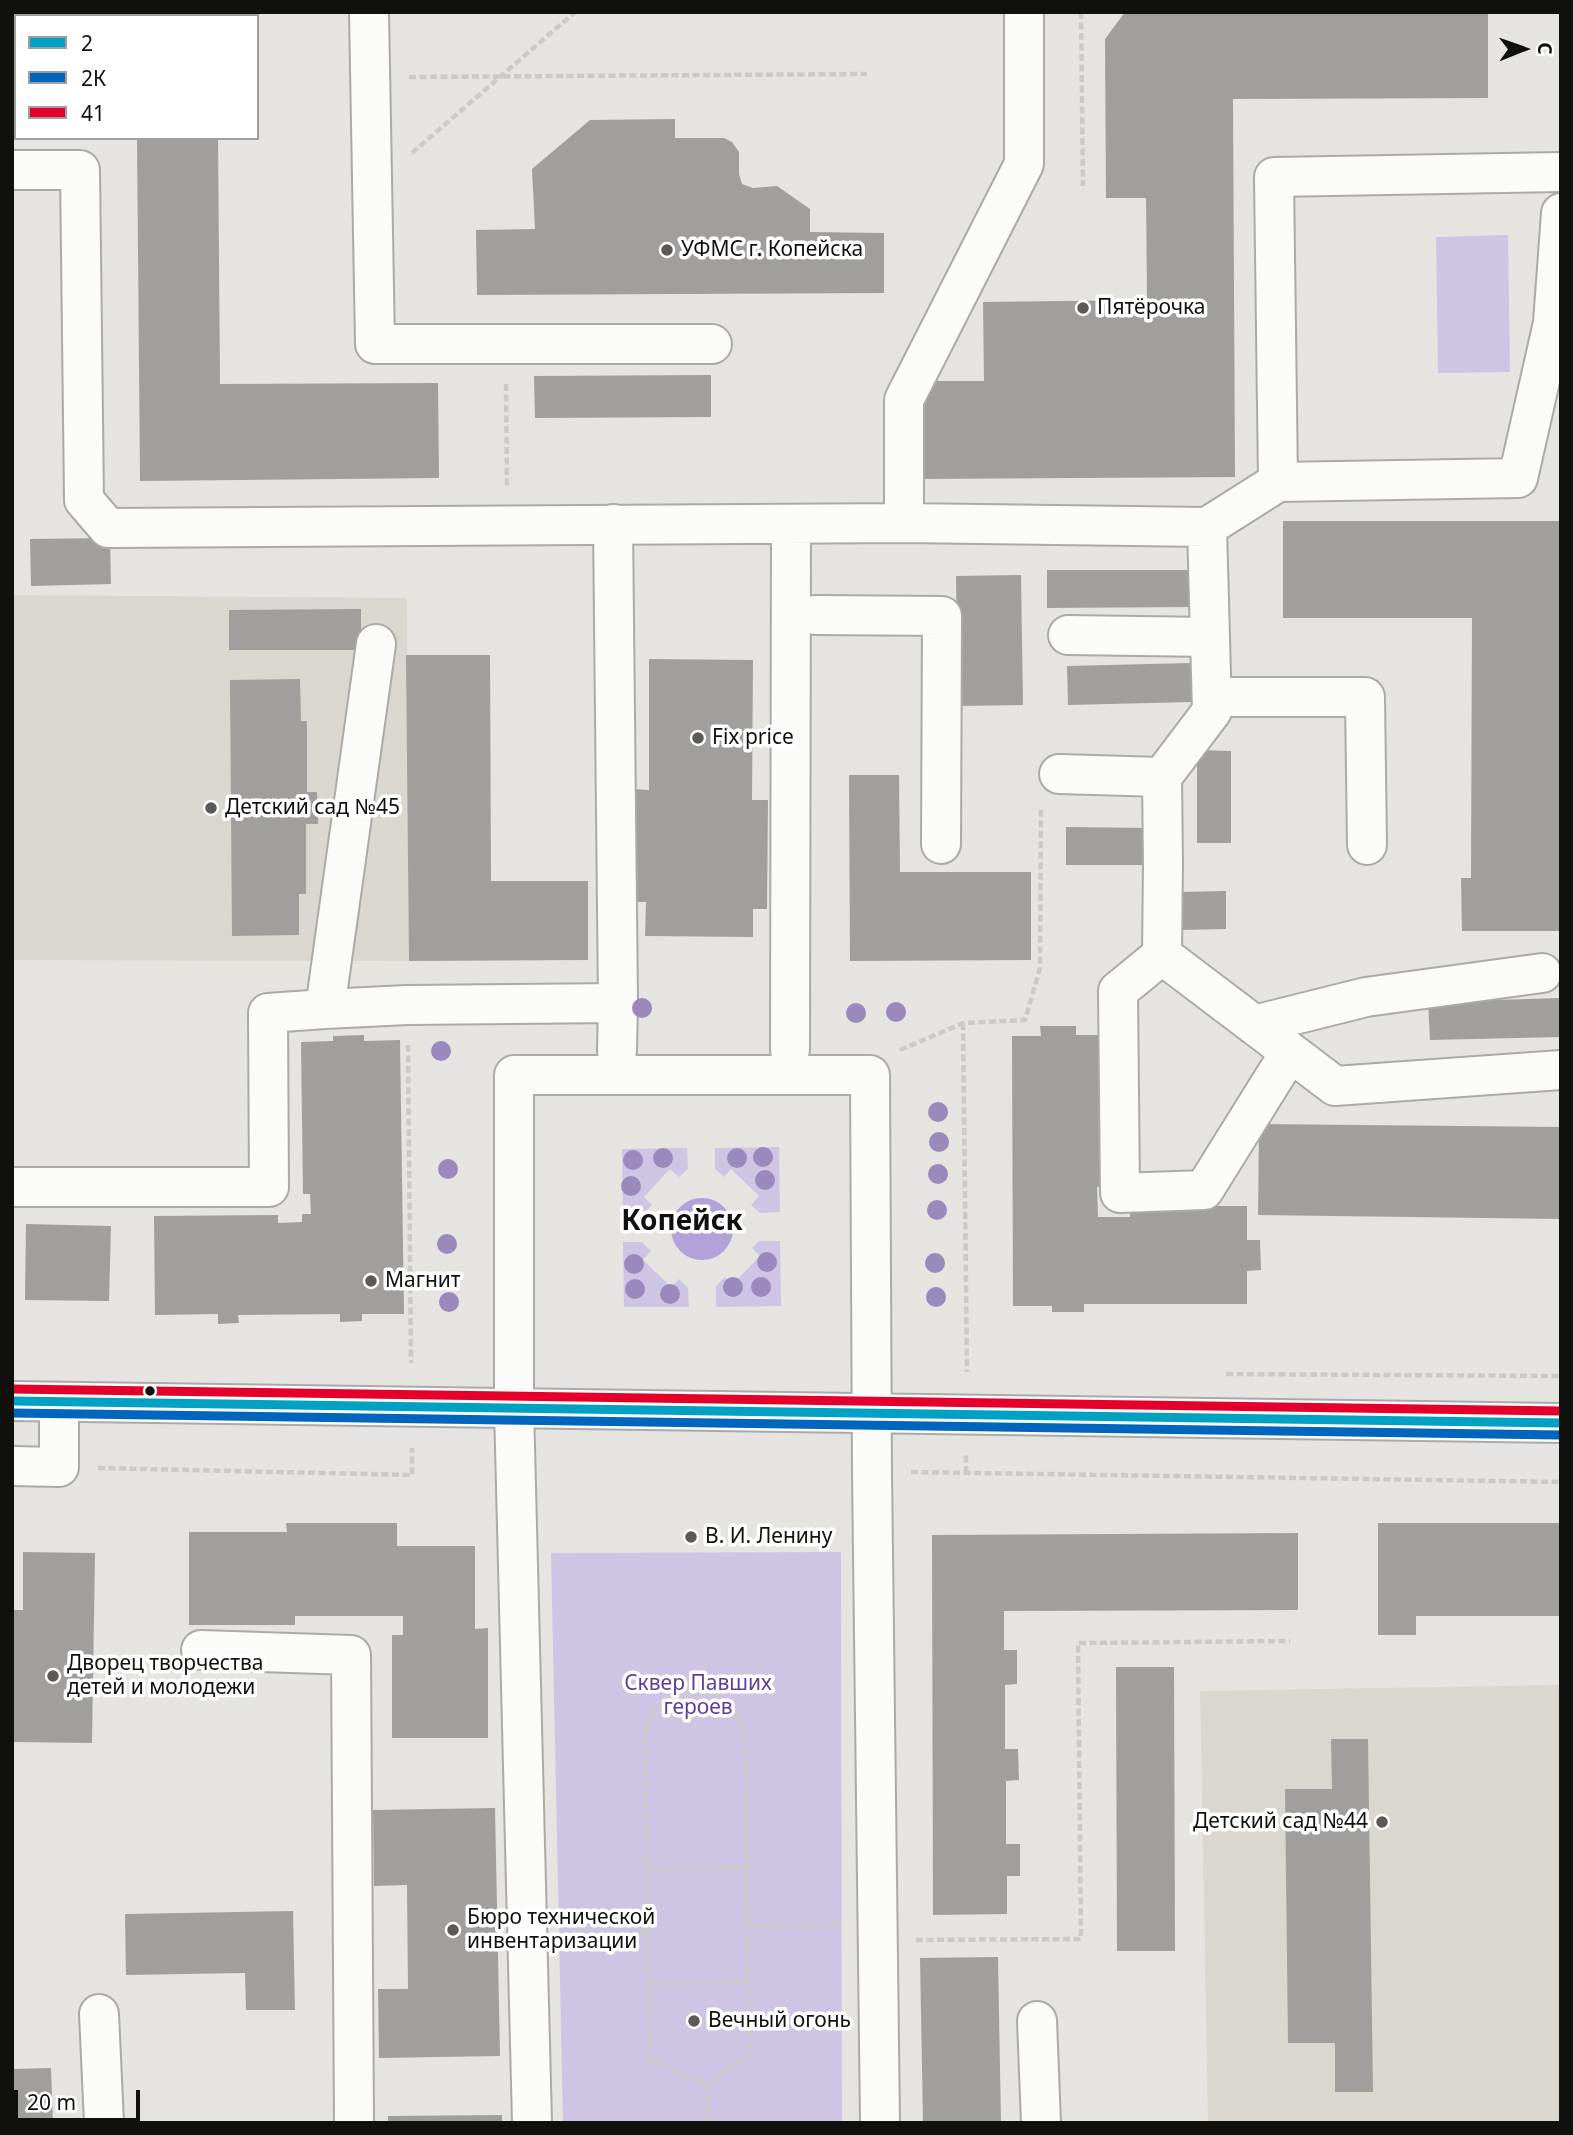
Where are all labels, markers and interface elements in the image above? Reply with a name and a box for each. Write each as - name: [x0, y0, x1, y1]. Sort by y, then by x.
- legend: [14, 14, 259, 140]
- north arrow: [1489, 14, 1559, 84]
- text: 2: [81, 29, 93, 57]
- text: С: [1532, 42, 1558, 55]
- text: 2К: [81, 64, 106, 92]
- text: 41: [81, 99, 105, 127]
- place label: УФМС г. Копейска: [681, 237, 863, 263]
- marker: УФМС г. Копейска: [659, 242, 675, 258]
- place label: Пятёрочка: [1097, 295, 1205, 321]
- marker: Пятёрочка: [1075, 300, 1091, 316]
- place label: Fix price: [712, 725, 794, 751]
- marker: Fix price: [690, 730, 706, 746]
- place label: Детский сад №45: [225, 795, 400, 821]
- marker: Детский сад №45: [203, 800, 219, 816]
- district label: Копейск: [621, 1205, 743, 1239]
- place label: Магнит: [385, 1268, 461, 1294]
- marker: Магнит: [363, 1273, 379, 1289]
- unlabelled marker: [143, 1384, 157, 1398]
- place label: В. И. Ленину: [705, 1524, 832, 1550]
- marker: В. И. Ленину: [683, 1529, 699, 1545]
- place label: Дворец творчества детей и молодежи: [67, 1651, 263, 1701]
- marker: Дворец творчества детей и молодежи: [45, 1668, 61, 1684]
- park label: Сквер Павших героев: [624, 1671, 772, 1721]
- place label: Детский сад №44: [1193, 1809, 1368, 1835]
- marker: Детский сад №44: [1374, 1814, 1390, 1830]
- place label: Бюро технической инвентаризации: [467, 1905, 655, 1955]
- marker: Бюро технической инвентаризации: [445, 1922, 461, 1938]
- place label: Вечный огонь: [708, 2008, 851, 2034]
- marker: Вечный огонь: [686, 2013, 702, 2029]
- scale bar: [18, 2076, 144, 2120]
- text: 20 m: [27, 2088, 76, 2116]

